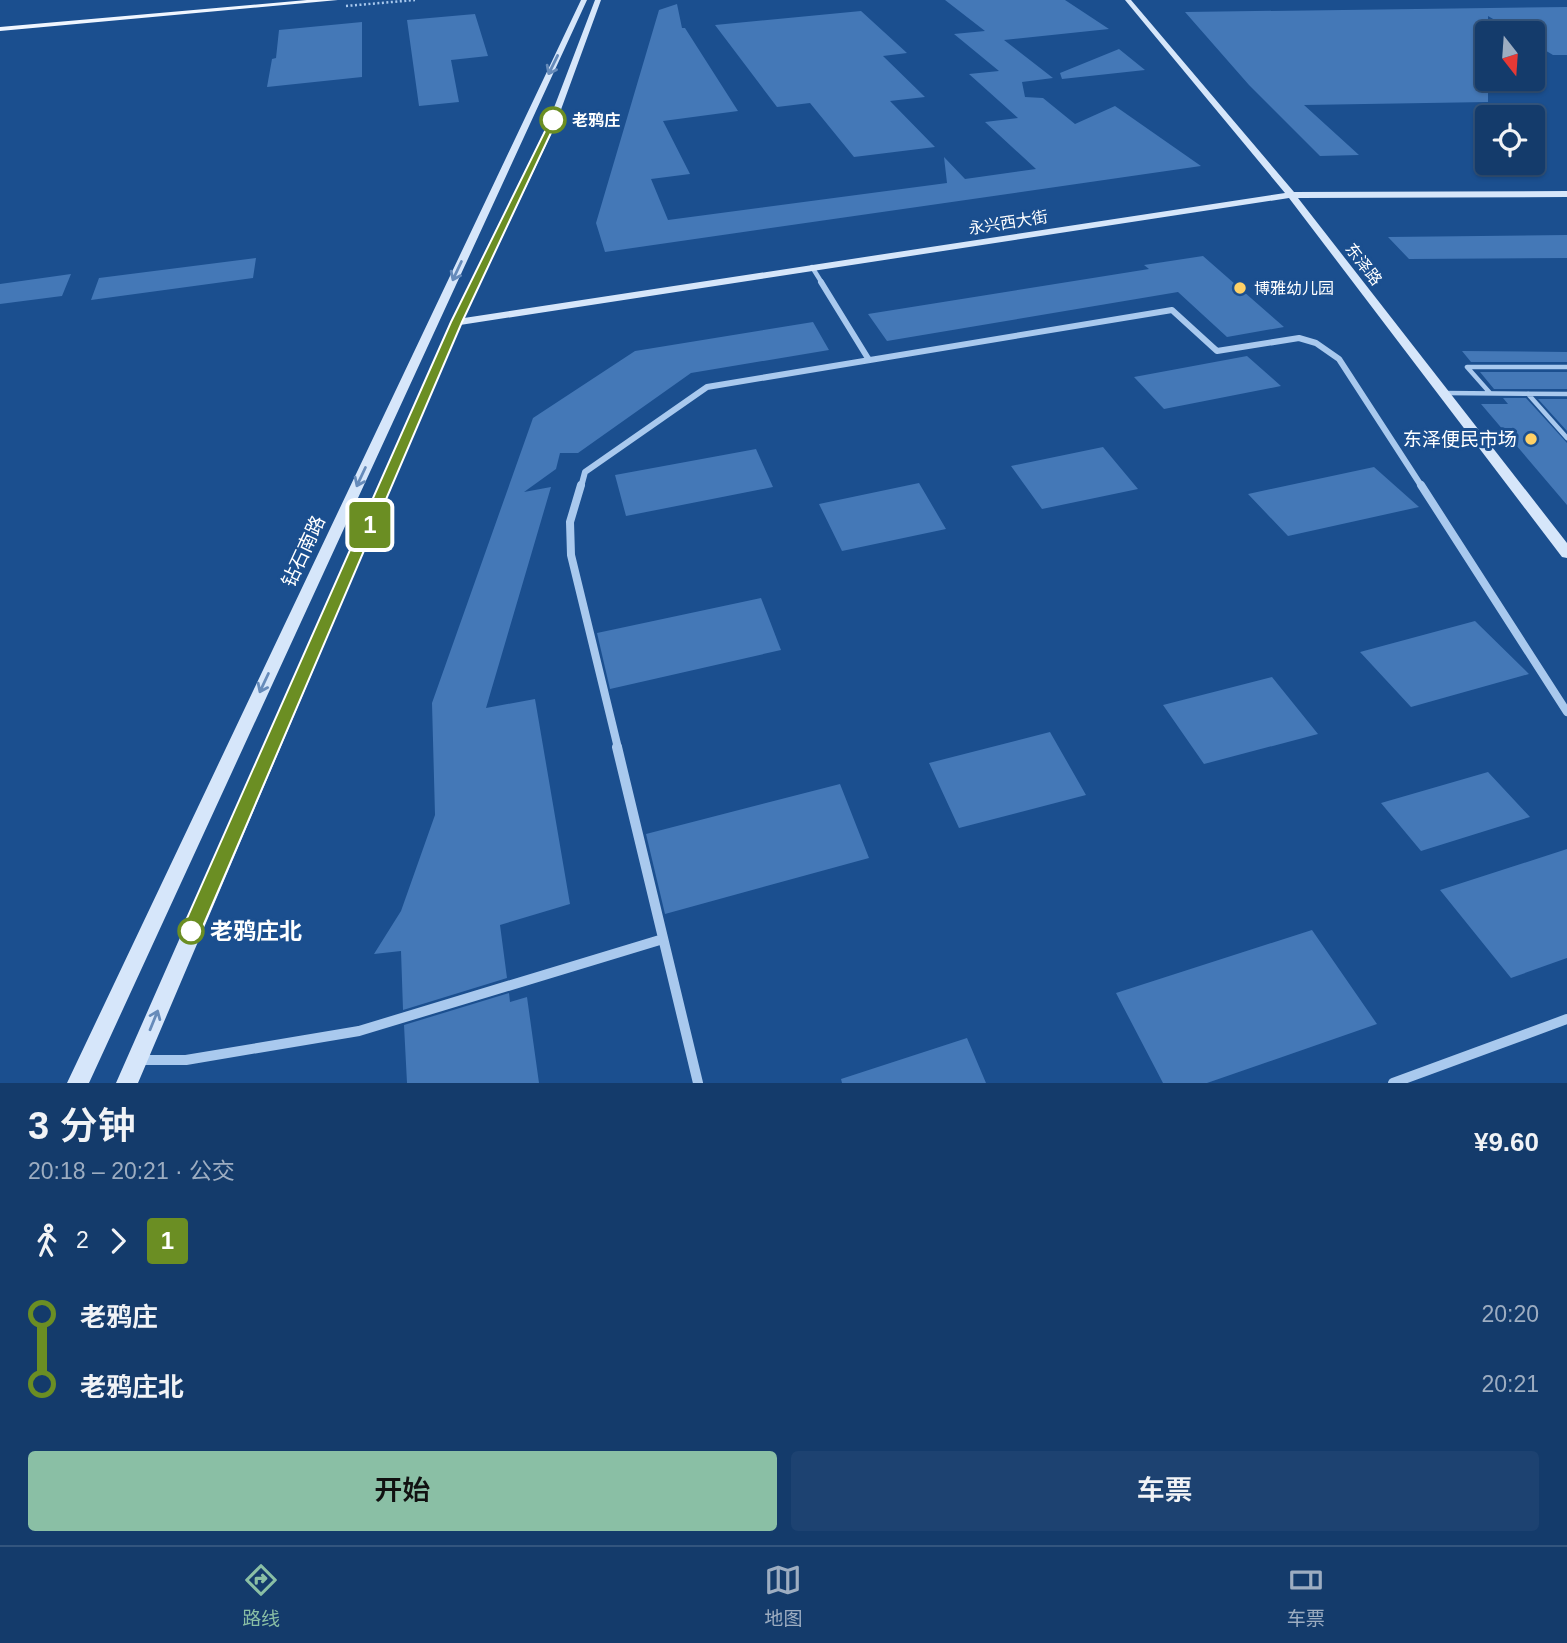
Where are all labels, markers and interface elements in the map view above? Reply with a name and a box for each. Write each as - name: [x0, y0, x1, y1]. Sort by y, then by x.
- north arrow: [1475, 21, 1545, 91]
- map controls: [1475, 21, 1545, 175]
- one-way arrow: [546, 54, 559, 75]
- button: locate: [1475, 105, 1545, 175]
- marker: 老鸦庄: [540, 107, 566, 133]
- place label: 老鸦庄: [572, 112, 620, 129]
- street label: 永兴西大街: [967, 208, 1049, 237]
- street label: 东泽路: [1342, 240, 1385, 288]
- one-way arrow: [450, 260, 464, 281]
- marker: 博雅幼儿园: [1232, 280, 1248, 296]
- place label: 博雅幼儿园: [1254, 280, 1334, 297]
- place label: 东泽便民市场: [1403, 429, 1517, 450]
- marker: 东泽便民市场: [1523, 431, 1539, 447]
- one-way arrow: [354, 466, 367, 487]
- line badge: 1: [347, 502, 393, 548]
- text: 1: [363, 511, 377, 538]
- street label: 钻石南路: [278, 512, 329, 590]
- one-way arrow: [257, 672, 270, 693]
- marker: 老鸦庄北: [178, 918, 204, 944]
- place label: 老鸦庄北: [210, 918, 302, 944]
- one-way arrow: [148, 1010, 161, 1031]
- text: 3 分钟: [28, 1105, 136, 1147]
- text: ¥9.60: [1474, 1127, 1539, 1157]
- text: 20:18 – 20:21 · 公交: [28, 1158, 235, 1184]
- icon: walk: [28, 1222, 66, 1260]
- icon: forward: [99, 1222, 137, 1260]
- text: 2: [76, 1227, 89, 1253]
- text: 1: [161, 1227, 174, 1254]
- text: 20:20: [1481, 1301, 1539, 1327]
- text: 老鸦庄: [80, 1302, 158, 1332]
- text: 20:21: [1481, 1371, 1539, 1397]
- text: 老鸦庄北: [80, 1372, 184, 1402]
- button: 开始: [28, 1451, 777, 1531]
- button: 车票: [791, 1451, 1539, 1531]
- tab: 路线: [242, 1561, 280, 1630]
- tab: 地图: [764, 1561, 803, 1630]
- tab: 车票: [1287, 1561, 1325, 1630]

